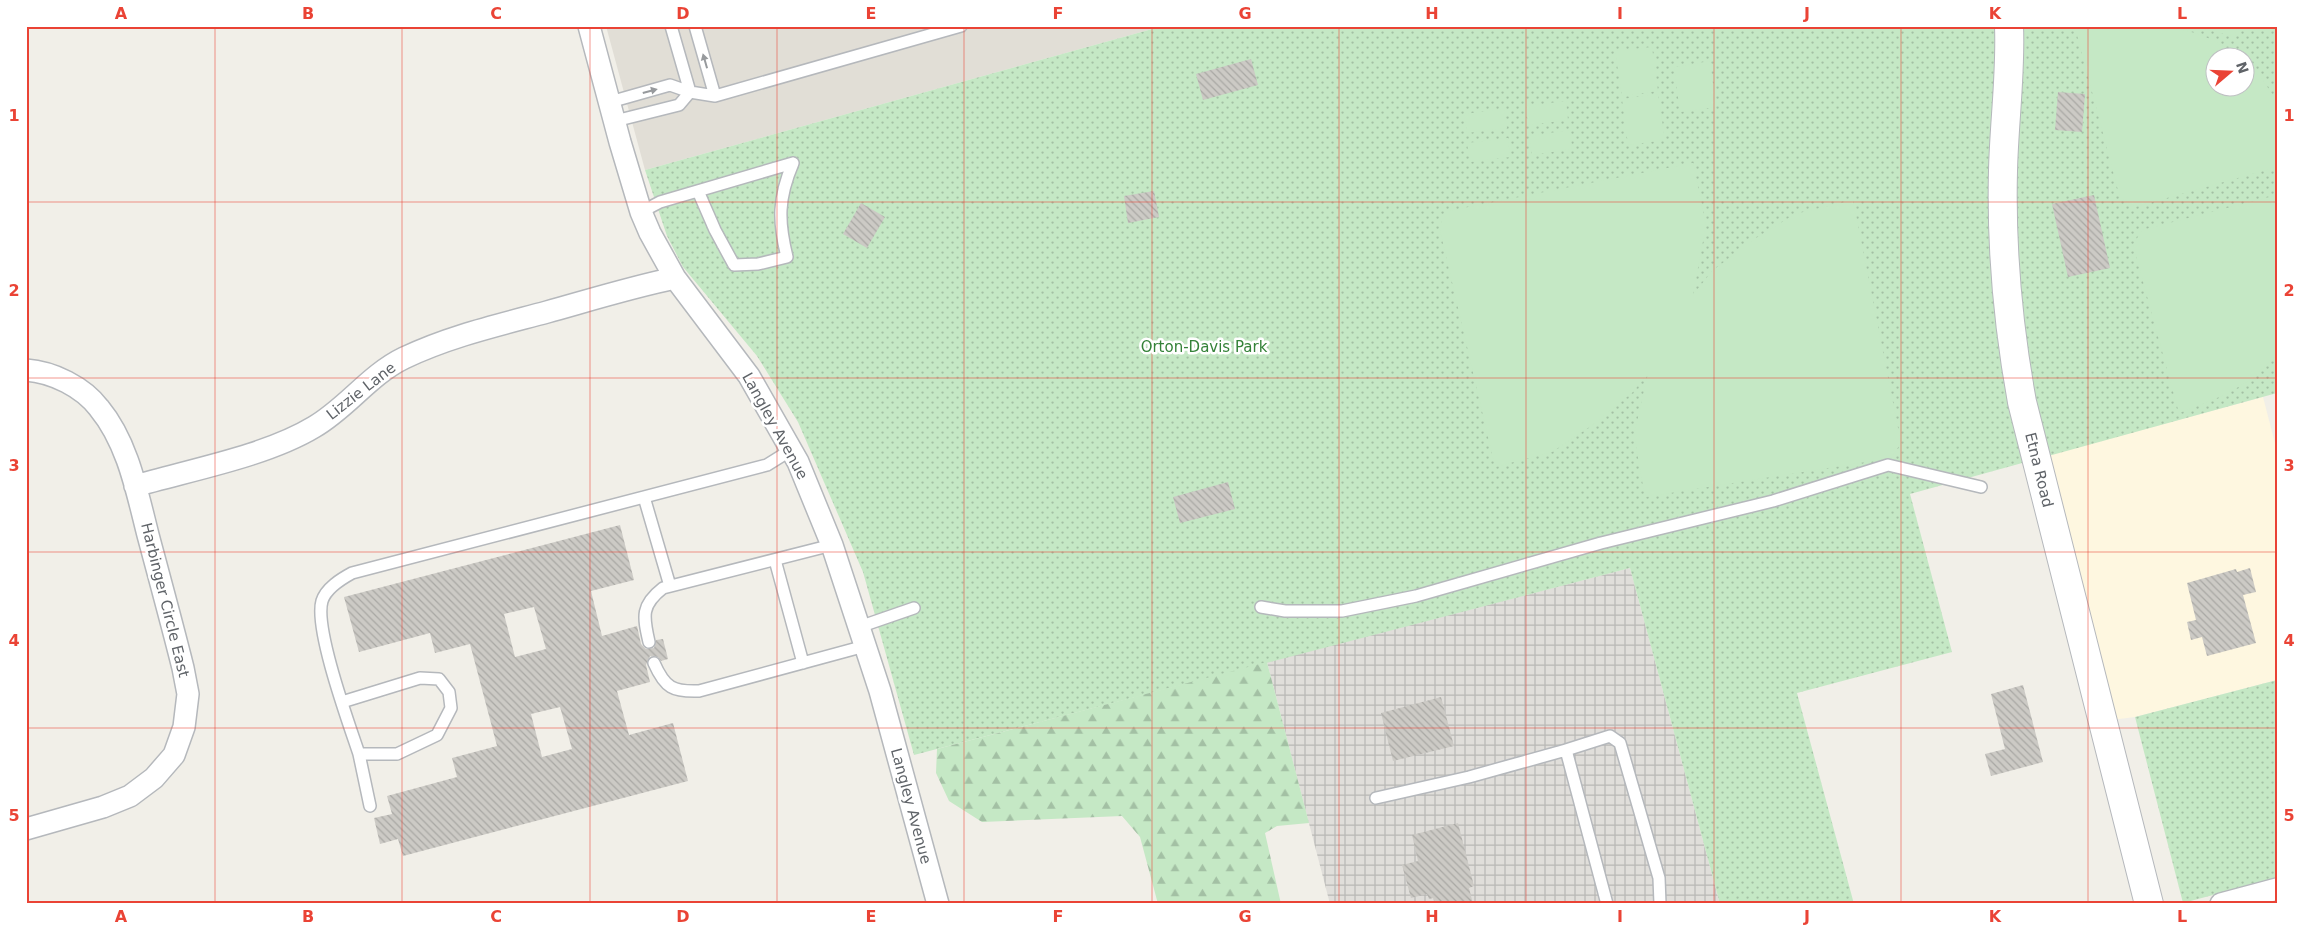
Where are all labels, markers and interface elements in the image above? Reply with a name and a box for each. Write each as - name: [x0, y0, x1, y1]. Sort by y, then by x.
- text: A: [115, 4, 128, 23]
- text: B: [302, 4, 314, 23]
- text: C: [490, 4, 502, 23]
- text: D: [676, 4, 690, 23]
- text: E: [866, 4, 876, 23]
- text: F: [1053, 4, 1063, 23]
- text: G: [1238, 4, 1252, 23]
- text: H: [1425, 4, 1439, 23]
- text: I: [1617, 4, 1623, 23]
- text: J: [1803, 4, 1810, 23]
- text: K: [1989, 4, 2002, 23]
- text: L: [2177, 4, 2187, 23]
- north arrow: [2206, 48, 2256, 98]
- one-way arrow: [701, 54, 709, 69]
- text: N: [2233, 60, 2252, 76]
- one-way arrow: [642, 86, 657, 94]
- text: 1: [8, 106, 20, 125]
- text: 1: [2283, 106, 2295, 125]
- text: 2: [8, 281, 20, 300]
- text: 2: [2283, 281, 2295, 300]
- park label: Orton-Davis Park: [1141, 338, 1268, 356]
- street label: Lizzie Lane: [323, 358, 399, 424]
- street label: Langley Avenue: [738, 369, 812, 483]
- street label: Etna Road: [2021, 431, 2057, 509]
- text: 3: [8, 456, 20, 475]
- text: 3: [2283, 456, 2295, 475]
- street label: Harbinger Circle East: [137, 521, 193, 679]
- text: 4: [8, 631, 20, 650]
- text: 4: [2283, 631, 2295, 650]
- street label: Langley Avenue: [887, 746, 935, 866]
- text: 5: [8, 806, 20, 825]
- text: 5: [2283, 806, 2295, 825]
- text: A: [115, 907, 128, 926]
- text: B: [302, 907, 314, 926]
- text: C: [490, 907, 502, 926]
- text: D: [676, 907, 690, 926]
- text: E: [866, 907, 876, 926]
- text: F: [1053, 907, 1063, 926]
- text: G: [1238, 907, 1252, 926]
- text: H: [1425, 907, 1439, 926]
- text: I: [1617, 907, 1623, 926]
- text: J: [1803, 907, 1810, 926]
- text: K: [1989, 907, 2002, 926]
- text: L: [2177, 907, 2187, 926]

